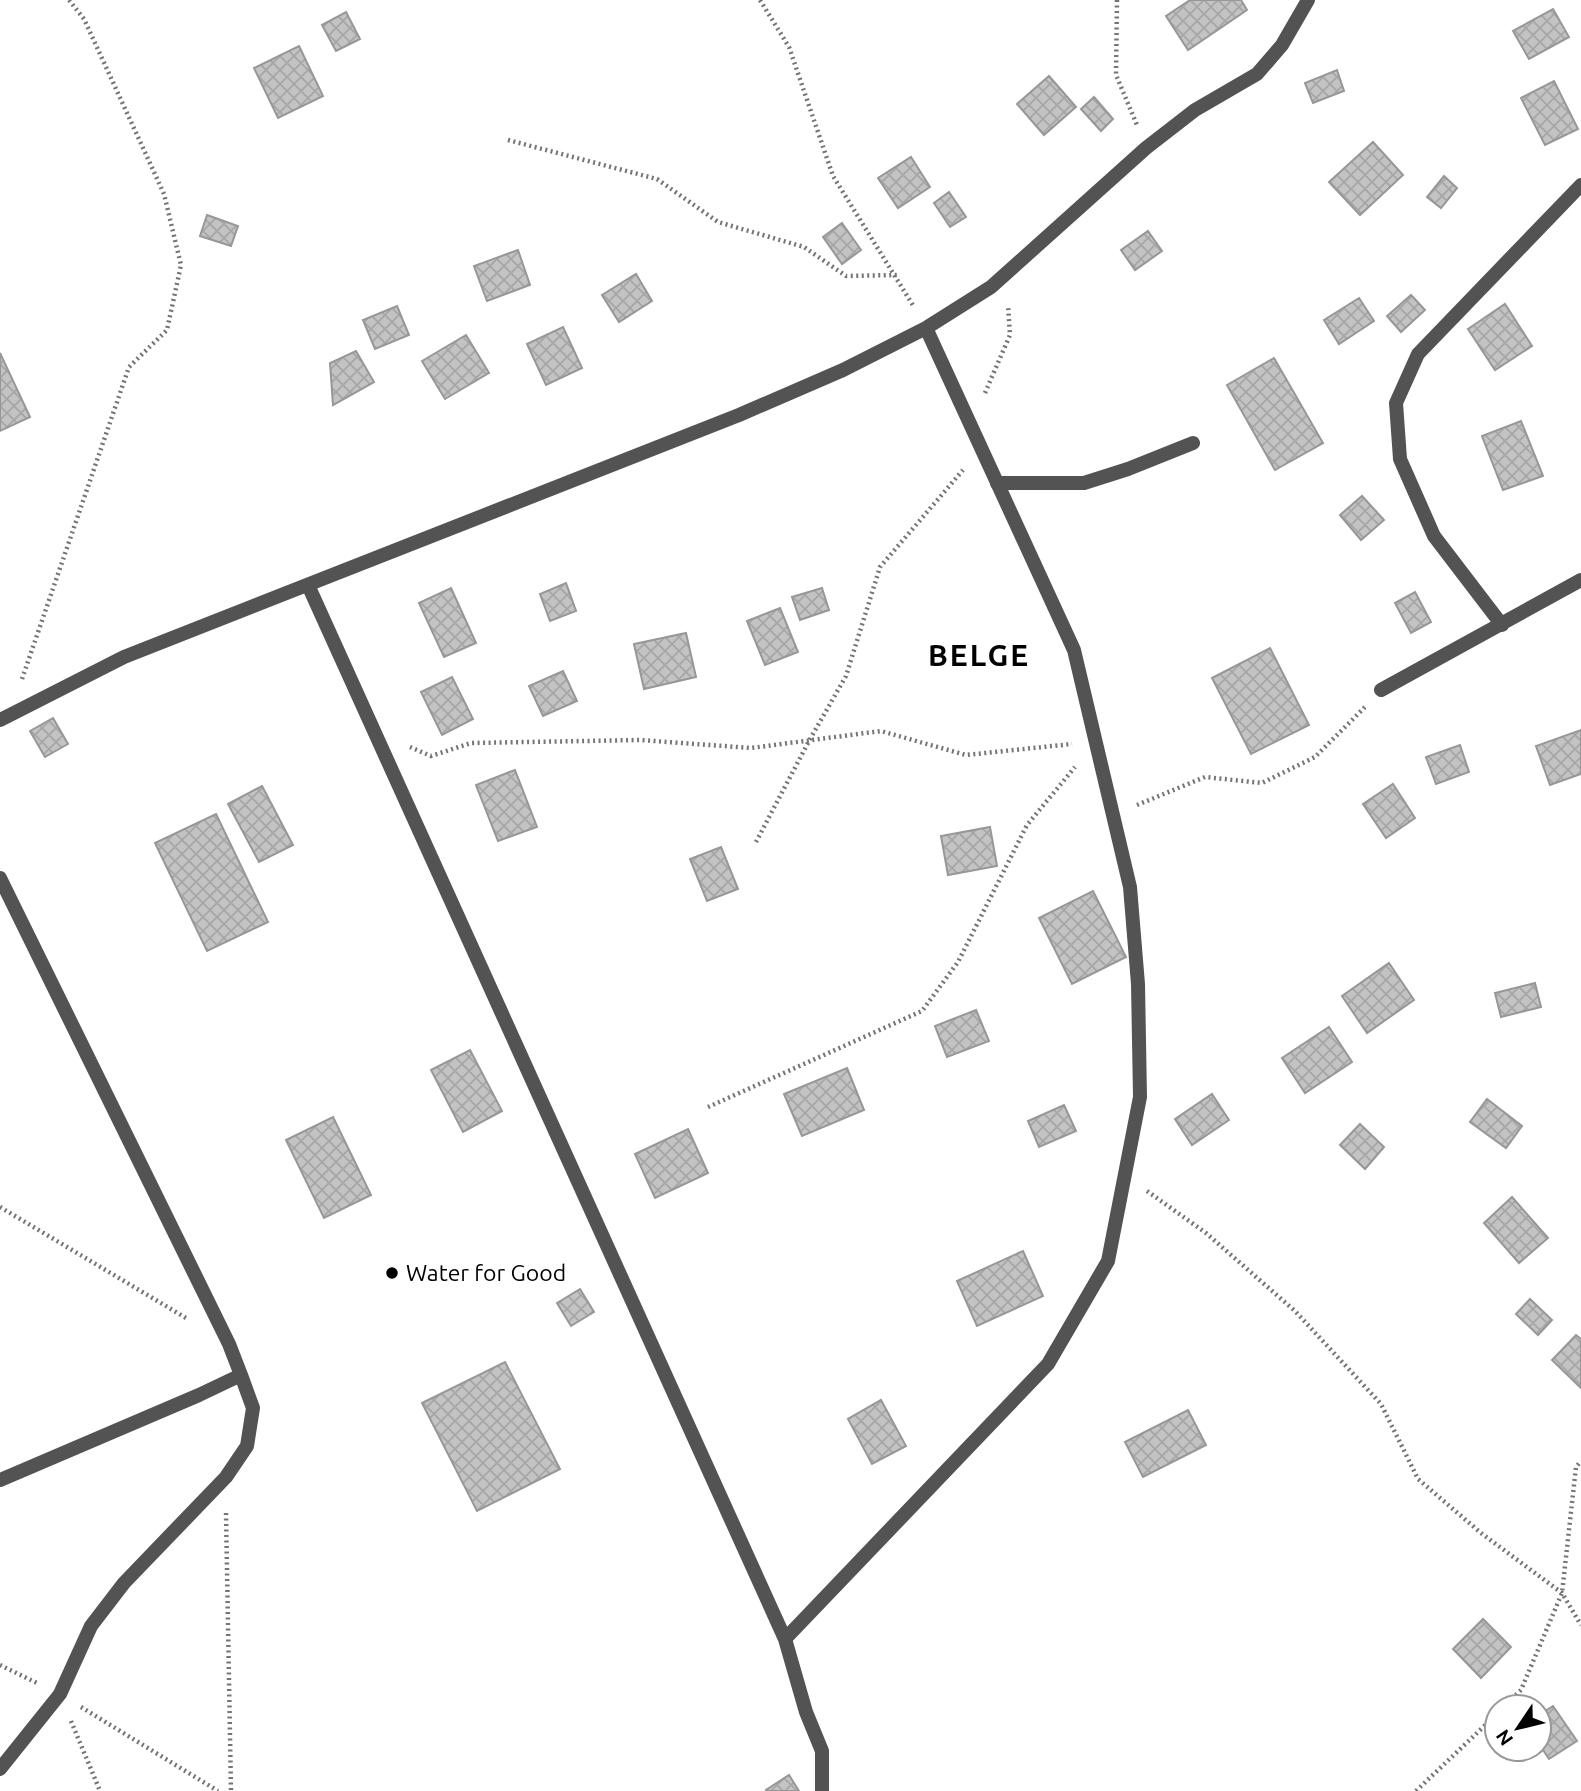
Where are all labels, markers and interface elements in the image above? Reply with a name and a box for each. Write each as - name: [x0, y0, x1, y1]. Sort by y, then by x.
- district label: BELGE: [928, 638, 1030, 672]
- place label: Water for Good: [406, 1260, 566, 1285]
- marker: Water for Good: [384, 1265, 400, 1281]
- north arrow: [1483, 1693, 1553, 1763]
- text: N: [1491, 1726, 1517, 1750]

